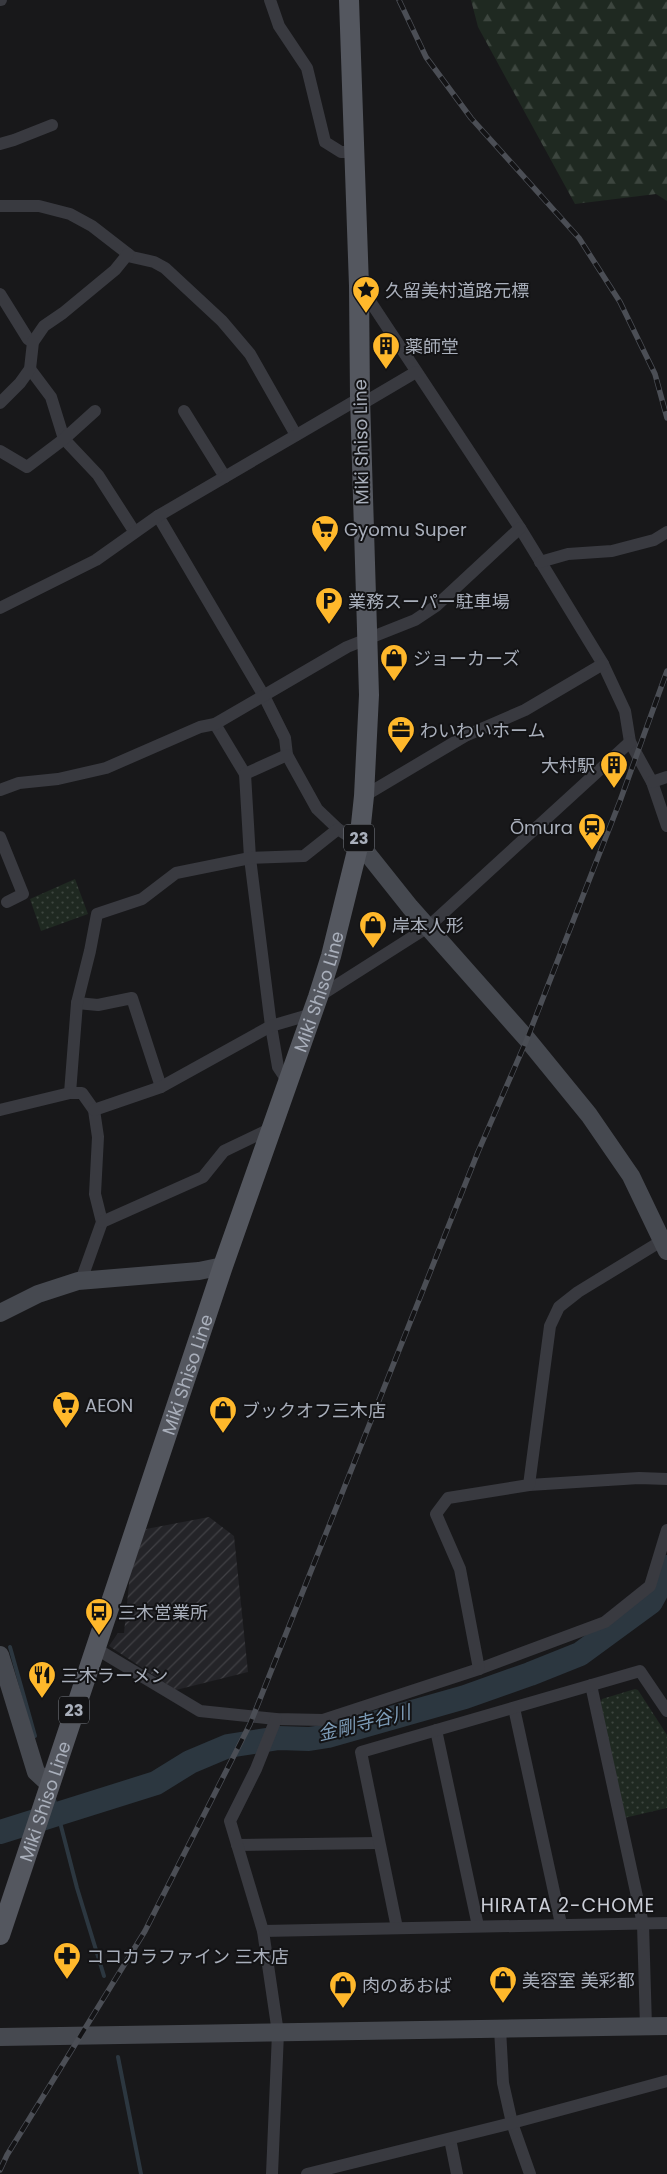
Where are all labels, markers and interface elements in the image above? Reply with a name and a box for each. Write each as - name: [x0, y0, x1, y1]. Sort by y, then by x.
- place icon: 久留美村道路元標: [351, 275, 381, 314]
- place label: 久留美村道路元標: [385, 278, 529, 303]
- building icon: 薬師堂: [371, 331, 401, 370]
- place label: 薬師堂: [405, 334, 459, 359]
- street label: Miki Shiso Line: [347, 379, 375, 505]
- supermarket icon: Gyomu Super: [310, 514, 340, 553]
- place label: Gyomu Super: [344, 517, 467, 542]
- parking icon: 業務スーパー駐車場: [314, 586, 344, 625]
- place label: 業務スーパー駐車場: [348, 589, 510, 614]
- shop icon: ジョーカーズ: [379, 643, 409, 682]
- place label: ジョーカーズ: [413, 646, 520, 671]
- office icon: わいわいホーム: [386, 715, 416, 754]
- place label: わいわいホーム: [420, 718, 545, 743]
- building icon: 大村駅: [599, 750, 629, 789]
- place label: 大村駅: [541, 753, 595, 778]
- station icon: Ōmura: [577, 812, 607, 851]
- place label: Ōmura: [510, 815, 573, 840]
- road number: 23: [344, 824, 374, 851]
- shop icon: 岸本人形: [358, 910, 388, 949]
- place label: 岸本人形: [392, 913, 464, 938]
- street label: Miki Shiso Line: [287, 928, 349, 1055]
- street label: Miki Shiso Line: [155, 1311, 219, 1438]
- supermarket icon: AEON: [51, 1390, 81, 1429]
- place label: AEON: [85, 1393, 133, 1418]
- shop icon: ブックオフ三木店: [208, 1395, 238, 1434]
- place label: ブックオフ三木店: [242, 1398, 386, 1423]
- bus stop icon: 三木営業所: [84, 1597, 114, 1636]
- place label: 三木営業所: [118, 1600, 208, 1625]
- restaurant icon: 三木ラーメン: [27, 1660, 57, 1699]
- place label: 三木ラーメン: [61, 1663, 168, 1688]
- road number: 23: [59, 1696, 89, 1724]
- water label: 金剛寺谷川: [315, 1698, 415, 1748]
- street label: Miki Shiso Line: [13, 1738, 76, 1865]
- district label: HIRATA 2-CHOME: [481, 1892, 655, 1919]
- pharmacy icon: ココカラファイン 三木店: [52, 1941, 82, 1980]
- place label: ココカラファイン 三木店: [86, 1944, 289, 1969]
- shop icon: 美容室 美彩都: [488, 1965, 518, 2004]
- place label: 美容室 美彩都: [522, 1968, 635, 1993]
- shop icon: 肉のあおば: [328, 1970, 358, 2009]
- place label: 肉のあおば: [362, 1973, 452, 1998]

